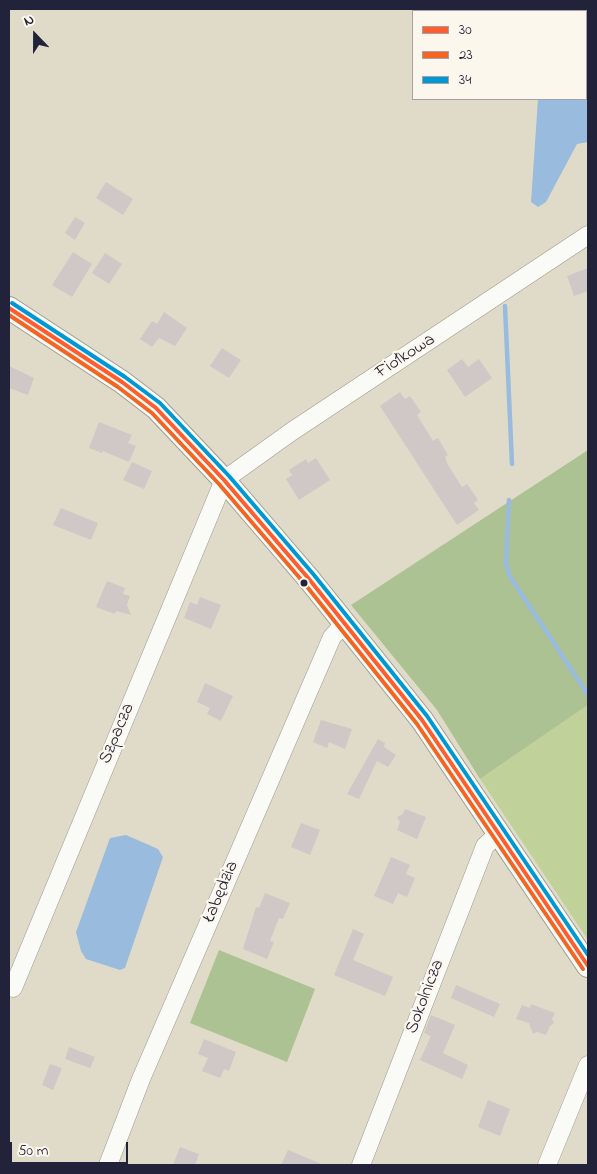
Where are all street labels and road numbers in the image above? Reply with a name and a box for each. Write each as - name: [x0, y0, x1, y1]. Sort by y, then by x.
- street label: Fiołkowa: [372, 330, 440, 384]
- street label: Szpacza: [96, 700, 140, 768]
- street label: Łabędzia: [199, 858, 245, 926]
- street label: Sokolnicza: [402, 957, 450, 1037]

